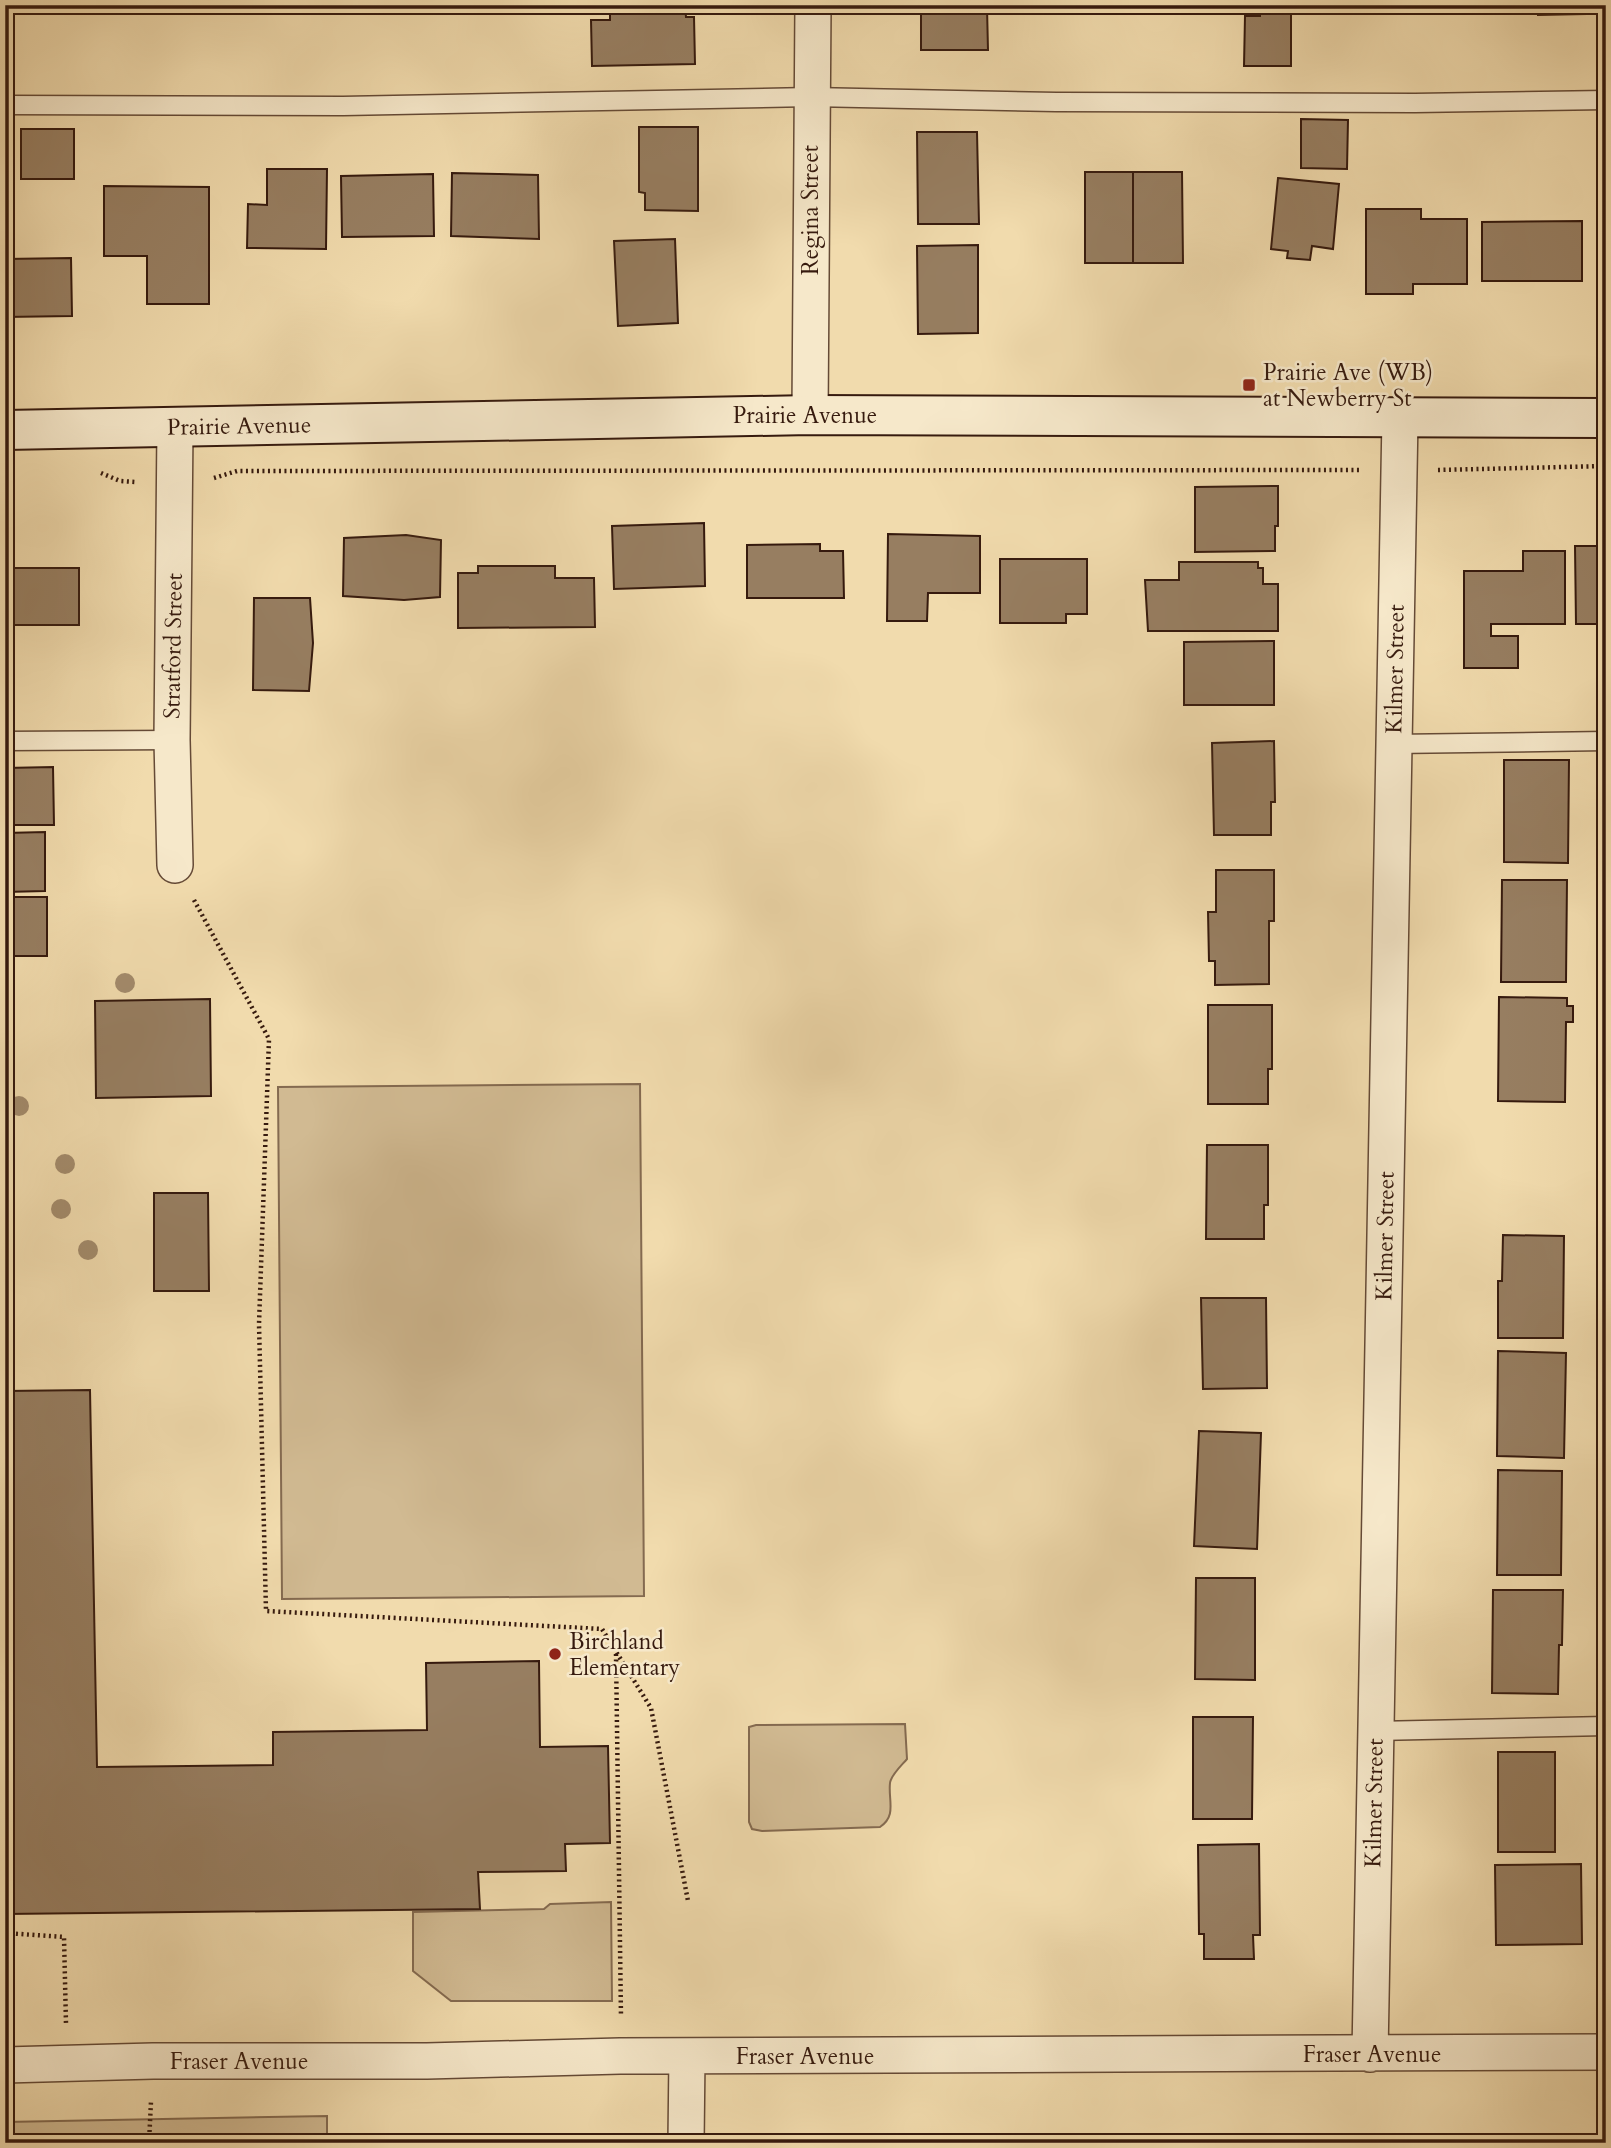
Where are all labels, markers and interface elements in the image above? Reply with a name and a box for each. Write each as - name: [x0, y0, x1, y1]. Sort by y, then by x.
- street label: Regina Street: [795, 145, 826, 275]
- place label: Prairie Ave (WB) at Newberry St: [1263, 357, 1433, 414]
- marker: Prairie Ave (WB) at Newberry St: [1241, 377, 1257, 393]
- street label: Prairie Avenue: [733, 400, 877, 431]
- street label: Prairie Avenue: [167, 409, 311, 443]
- street label: Stratford Street: [156, 573, 190, 719]
- street label: Kilmer Street: [1378, 604, 1412, 734]
- street label: Kilmer Street: [1368, 1171, 1402, 1301]
- place label: Birchland Elementary: [569, 1626, 680, 1683]
- marker: Birchland Elementary: [547, 1646, 563, 1662]
- street label: Kilmer Street: [1357, 1738, 1391, 1868]
- street label: Fraser Avenue: [1303, 2039, 1441, 2070]
- street label: Fraser Avenue: [736, 2041, 874, 2072]
- street label: Fraser Avenue: [170, 2046, 308, 2077]

